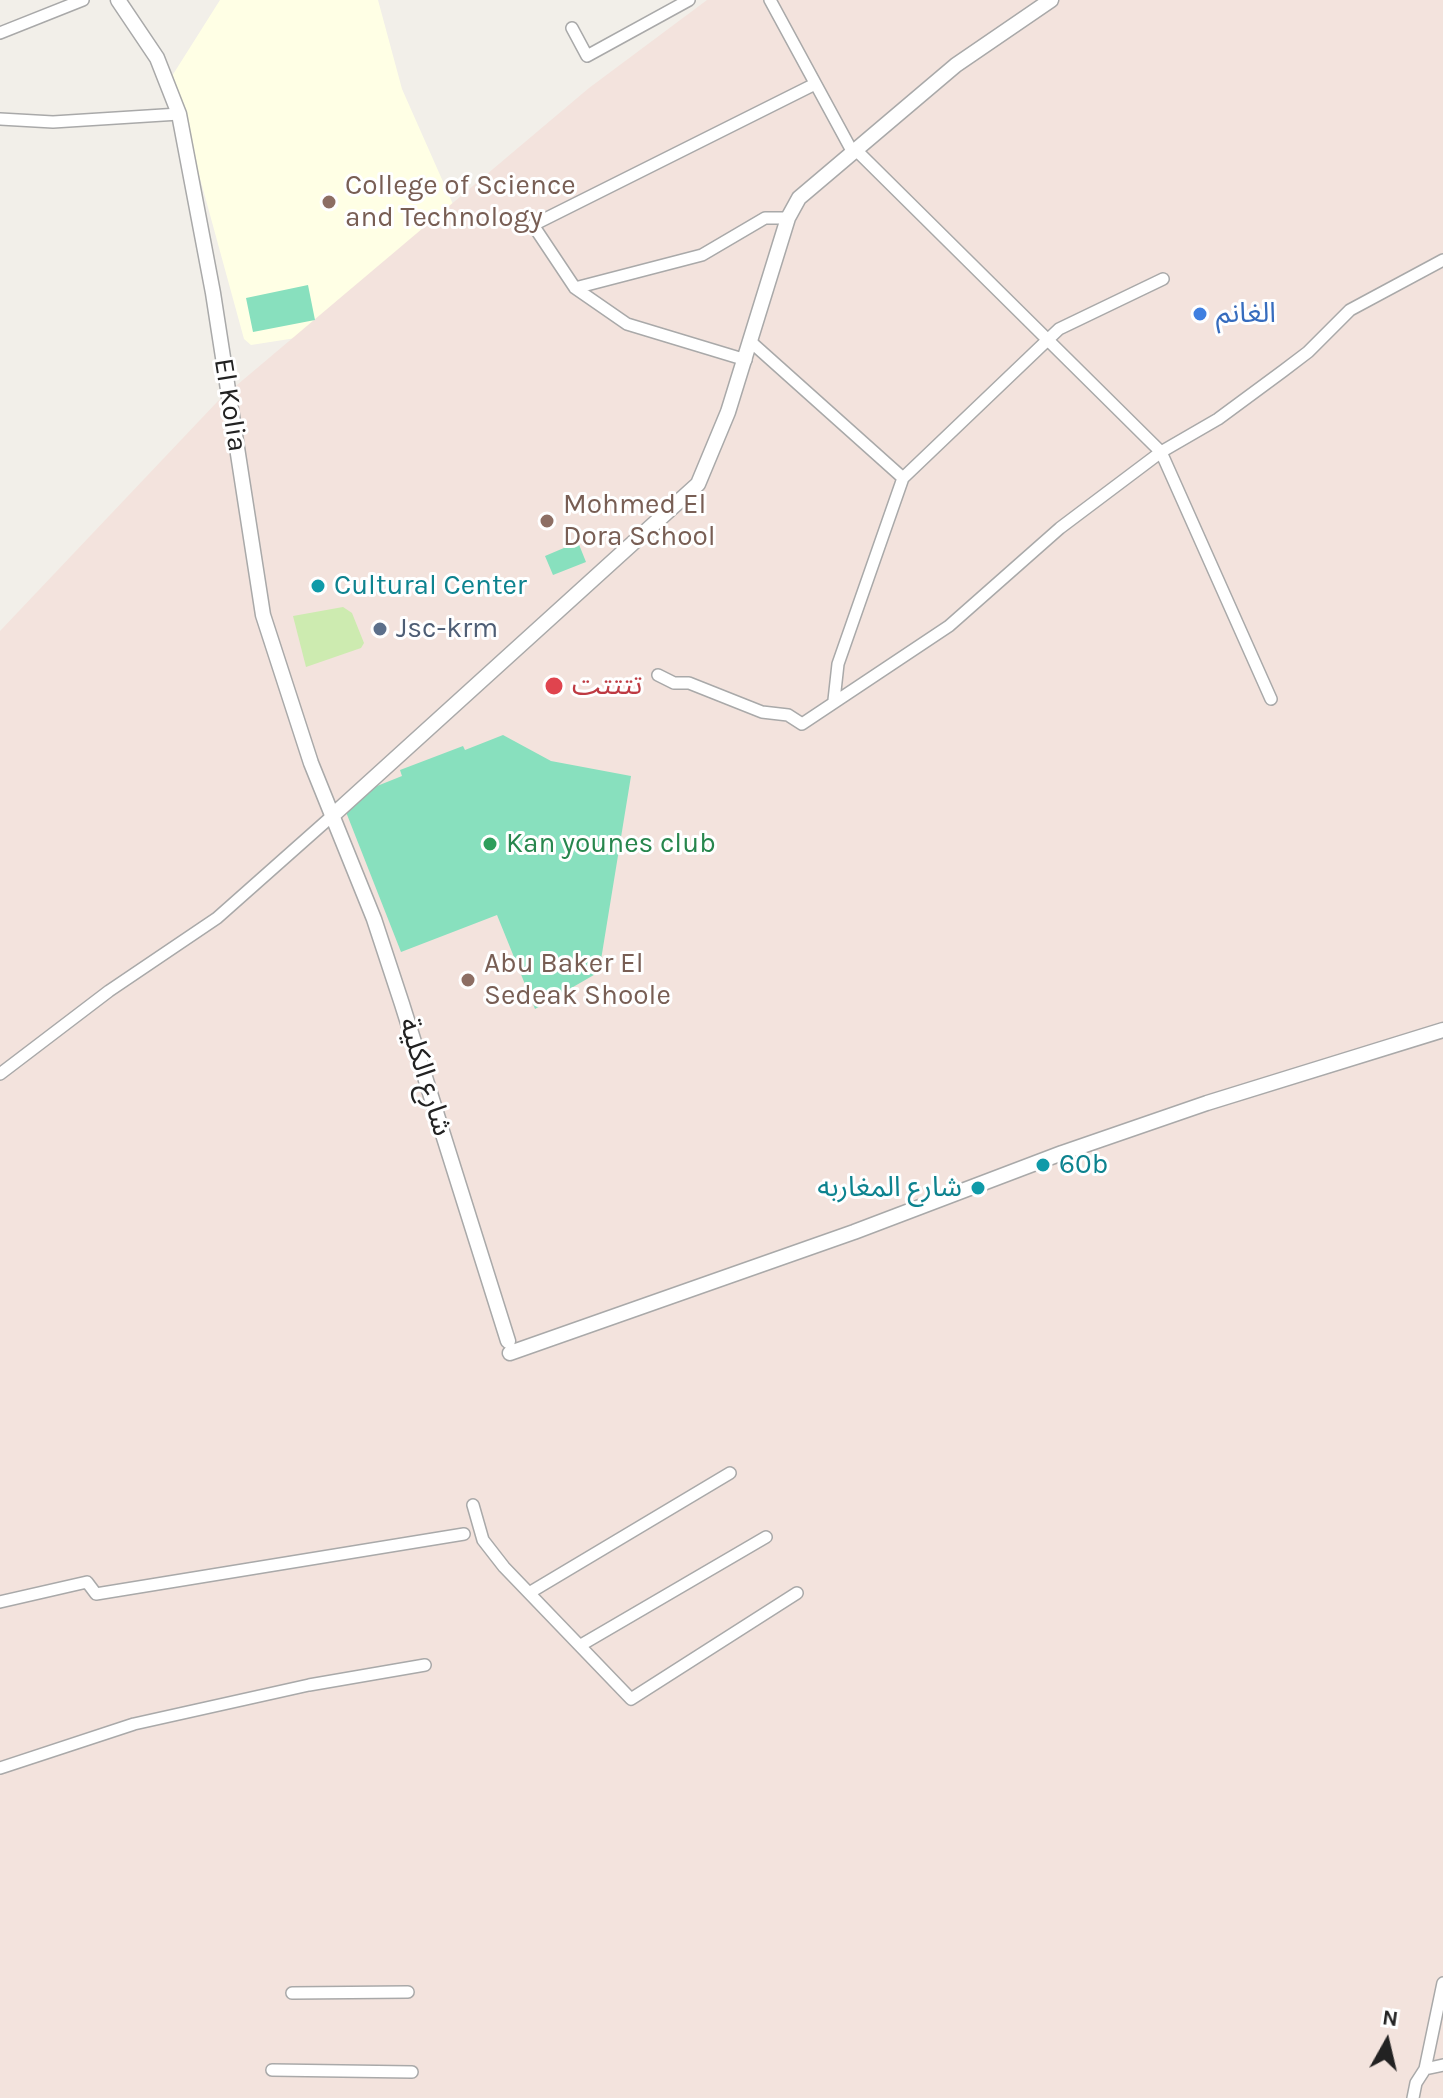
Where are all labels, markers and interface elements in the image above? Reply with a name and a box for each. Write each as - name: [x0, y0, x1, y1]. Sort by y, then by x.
- place label: College of Science and Technology: [345, 169, 576, 235]
- marker: College of Science and Technology: [320, 193, 338, 211]
- place label: الغانم: [1216, 297, 1276, 331]
- marker: الغانم: [1191, 305, 1209, 323]
- street label: El Kolia: [206, 356, 254, 454]
- place label: Mohmed El Dora School: [563, 488, 716, 554]
- marker: Mohmed El Dora School: [538, 512, 556, 530]
- place label: Cultural Center: [334, 569, 527, 603]
- marker: Cultural Center: [309, 577, 327, 595]
- place label: Jsc-krm: [396, 612, 498, 646]
- marker: Jsc-krm: [371, 620, 389, 638]
- place label: تتتتت: [572, 669, 642, 703]
- marker: تتتتت: [543, 675, 565, 697]
- place label: Kan younes club: [506, 827, 716, 861]
- marker: Kan younes club: [481, 835, 499, 853]
- place label: Abu Baker El Sedeak Shoole: [484, 947, 671, 1013]
- marker: Abu Baker El Sedeak Shoole: [459, 971, 477, 989]
- street label: شارع الكلية: [391, 1014, 459, 1140]
- place label: 60b: [1059, 1148, 1108, 1182]
- marker: 60b: [1034, 1156, 1052, 1174]
- place label: شارع المغاربه: [817, 1171, 962, 1205]
- marker: شارع المغاربه: [969, 1179, 987, 1197]
- north arrow: [1347, 2002, 1427, 2082]
- text: N: [1381, 2004, 1400, 2032]

